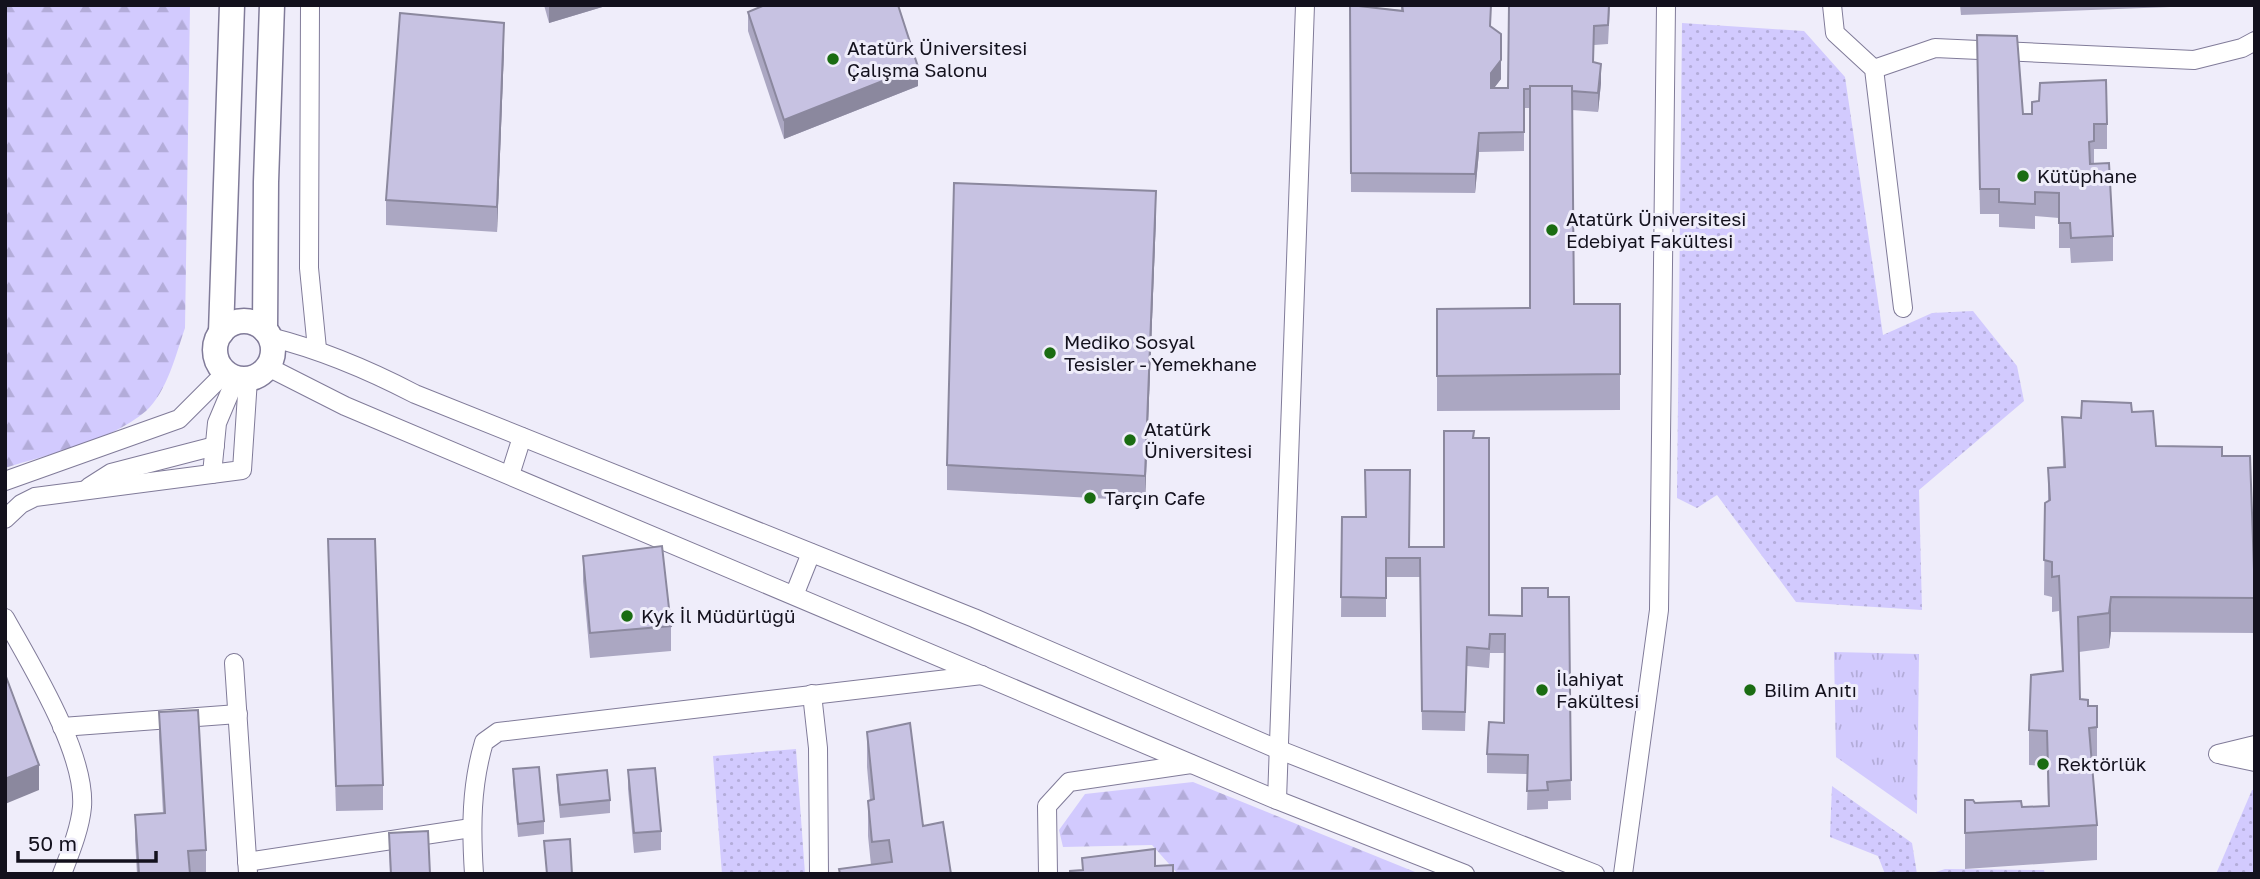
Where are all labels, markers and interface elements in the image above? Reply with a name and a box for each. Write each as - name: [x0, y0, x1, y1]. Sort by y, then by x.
- place label: Atatürk Üniversitesi Çalışma Salonu: [847, 36, 1027, 81]
- marker: Atatürk Üniversitesi Çalışma Salonu: [825, 51, 841, 67]
- place label: Kütüphane: [2037, 164, 2137, 187]
- marker: Kütüphane: [2015, 168, 2031, 184]
- place label: Atatürk Üniversitesi Edebiyat Fakültesi: [1566, 207, 1746, 252]
- marker: Atatürk Üniversitesi Edebiyat Fakültesi: [1544, 222, 1560, 238]
- place label: Mediko Sosyal Tesisler - Yemekhane: [1064, 330, 1257, 375]
- marker: Mediko Sosyal Tesisler - Yemekhane: [1042, 345, 1058, 361]
- place label: Atatürk Üniversitesi: [1144, 417, 1252, 462]
- marker: Atatürk Üniversitesi: [1122, 432, 1138, 448]
- place label: Tarçın Cafe: [1104, 486, 1205, 509]
- marker: Tarçın Cafe: [1082, 490, 1098, 506]
- place label: Kyk İl Müdürlüğü: [641, 604, 795, 627]
- marker: Kyk İl Müdürlüğü: [619, 608, 635, 624]
- place label: İlahiyat Fakültesi: [1556, 667, 1639, 712]
- place label: Bilim Anıtı: [1764, 678, 1857, 701]
- marker: İlahiyat Fakültesi: [1534, 682, 1550, 698]
- marker: Bilim Anıtı: [1742, 682, 1758, 698]
- place label: Rektörlük: [2057, 752, 2147, 775]
- marker: Rektörlük: [2035, 756, 2051, 772]
- scale bar: [18, 820, 156, 864]
- text: 50 m: [28, 830, 77, 856]

